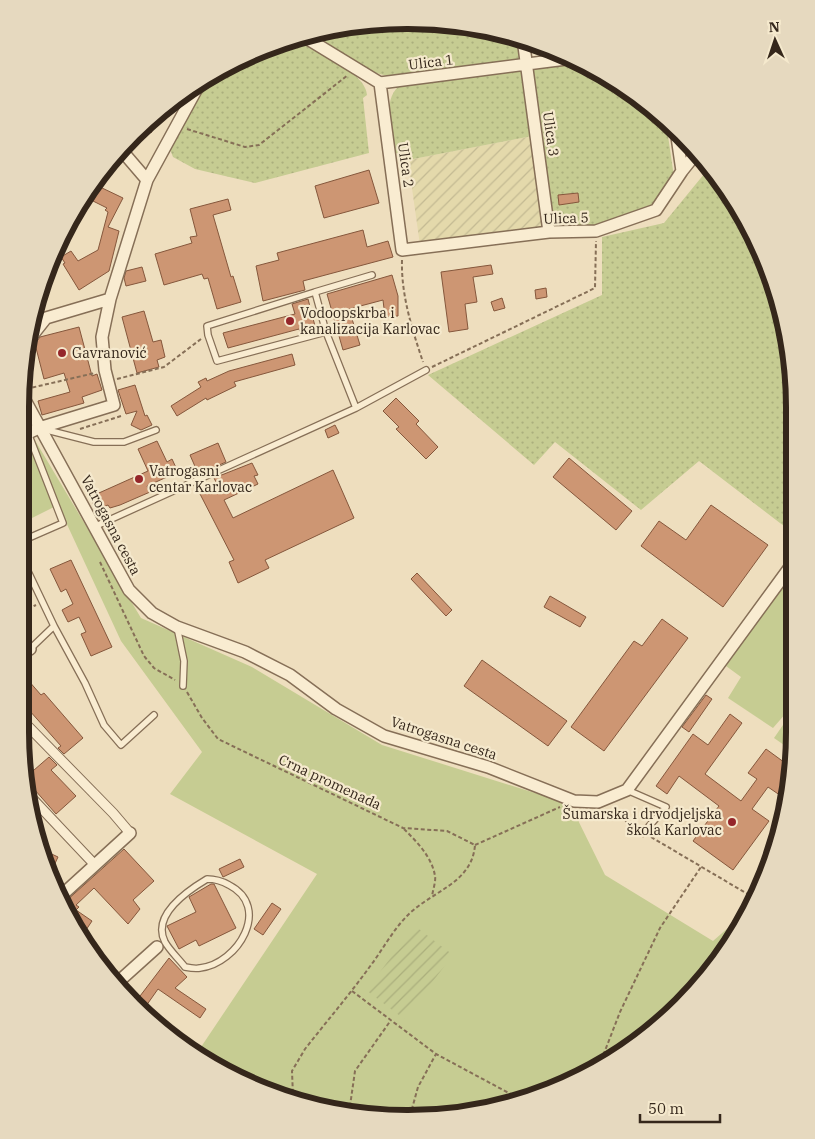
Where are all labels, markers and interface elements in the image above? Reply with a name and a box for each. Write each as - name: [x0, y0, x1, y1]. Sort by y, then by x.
- north arrow: [750, 15, 800, 65]
- text: N: [768, 18, 780, 36]
- street label: Ulica 1: [407, 50, 455, 74]
- street label: Ulica 3: [539, 110, 563, 158]
- street label: Ulica 2: [394, 141, 418, 189]
- street label: Ulica 5: [543, 208, 589, 228]
- place label: Vodoopskrba i kanalizacija Karlovac: [300, 304, 440, 338]
- marker: Vodoopskrba i kanalizacija Karlovac: [284, 315, 296, 327]
- place label: Gavranović: [72, 344, 147, 362]
- marker: Gavranović: [56, 347, 68, 359]
- place label: Vatrogasni centar Karlovac: [149, 462, 252, 496]
- street label: Vatrogasna cesta: [77, 472, 145, 578]
- marker: Vatrogasni centar Karlovac: [133, 473, 145, 485]
- street label: Vatrogasna cesta: [389, 712, 500, 764]
- street label: Crna promenada: [276, 750, 385, 814]
- place label: Šumarska i drvodjeljska škola Karlovac: [562, 804, 722, 839]
- marker: Šumarska i drvodjeljska škola Karlovac: [726, 816, 738, 828]
- scale bar: [640, 1092, 720, 1124]
- text: 50 m: [648, 1099, 684, 1118]

